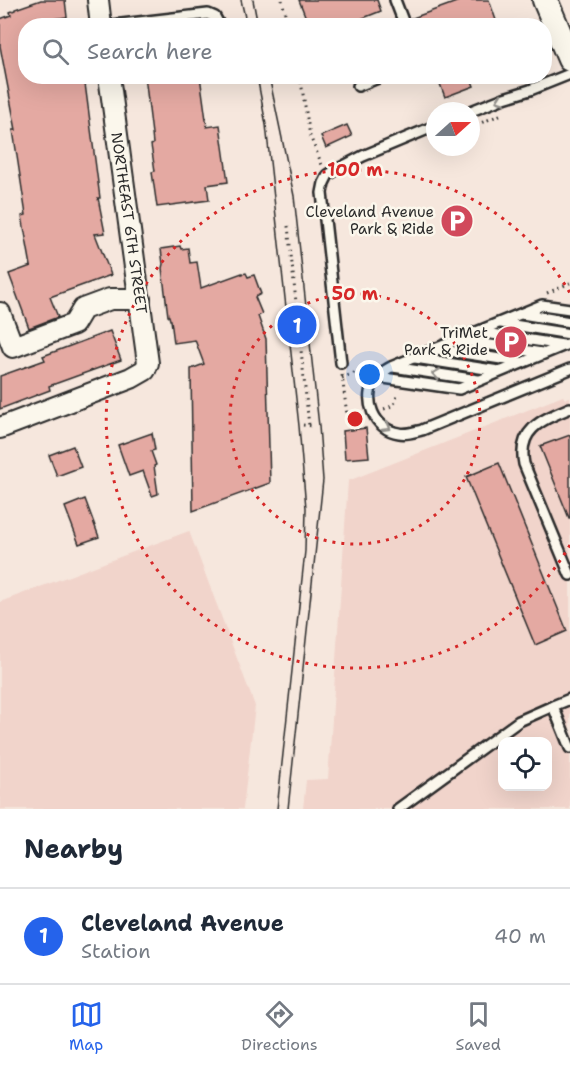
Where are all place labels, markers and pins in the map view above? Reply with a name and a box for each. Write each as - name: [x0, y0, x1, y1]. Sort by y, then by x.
- place label: Cleveland Avenue Park & Ride: [306, 202, 434, 239]
- parking icon: Cleveland Avenue Park & Ride: [439, 203, 475, 239]
- pin: 1: [278, 302, 316, 348]
- place label: TriMet Park & Ride: [404, 323, 488, 360]
- parking icon: TriMet Park & Ride: [493, 324, 529, 360]
- centre of rings: [345, 409, 365, 429]

